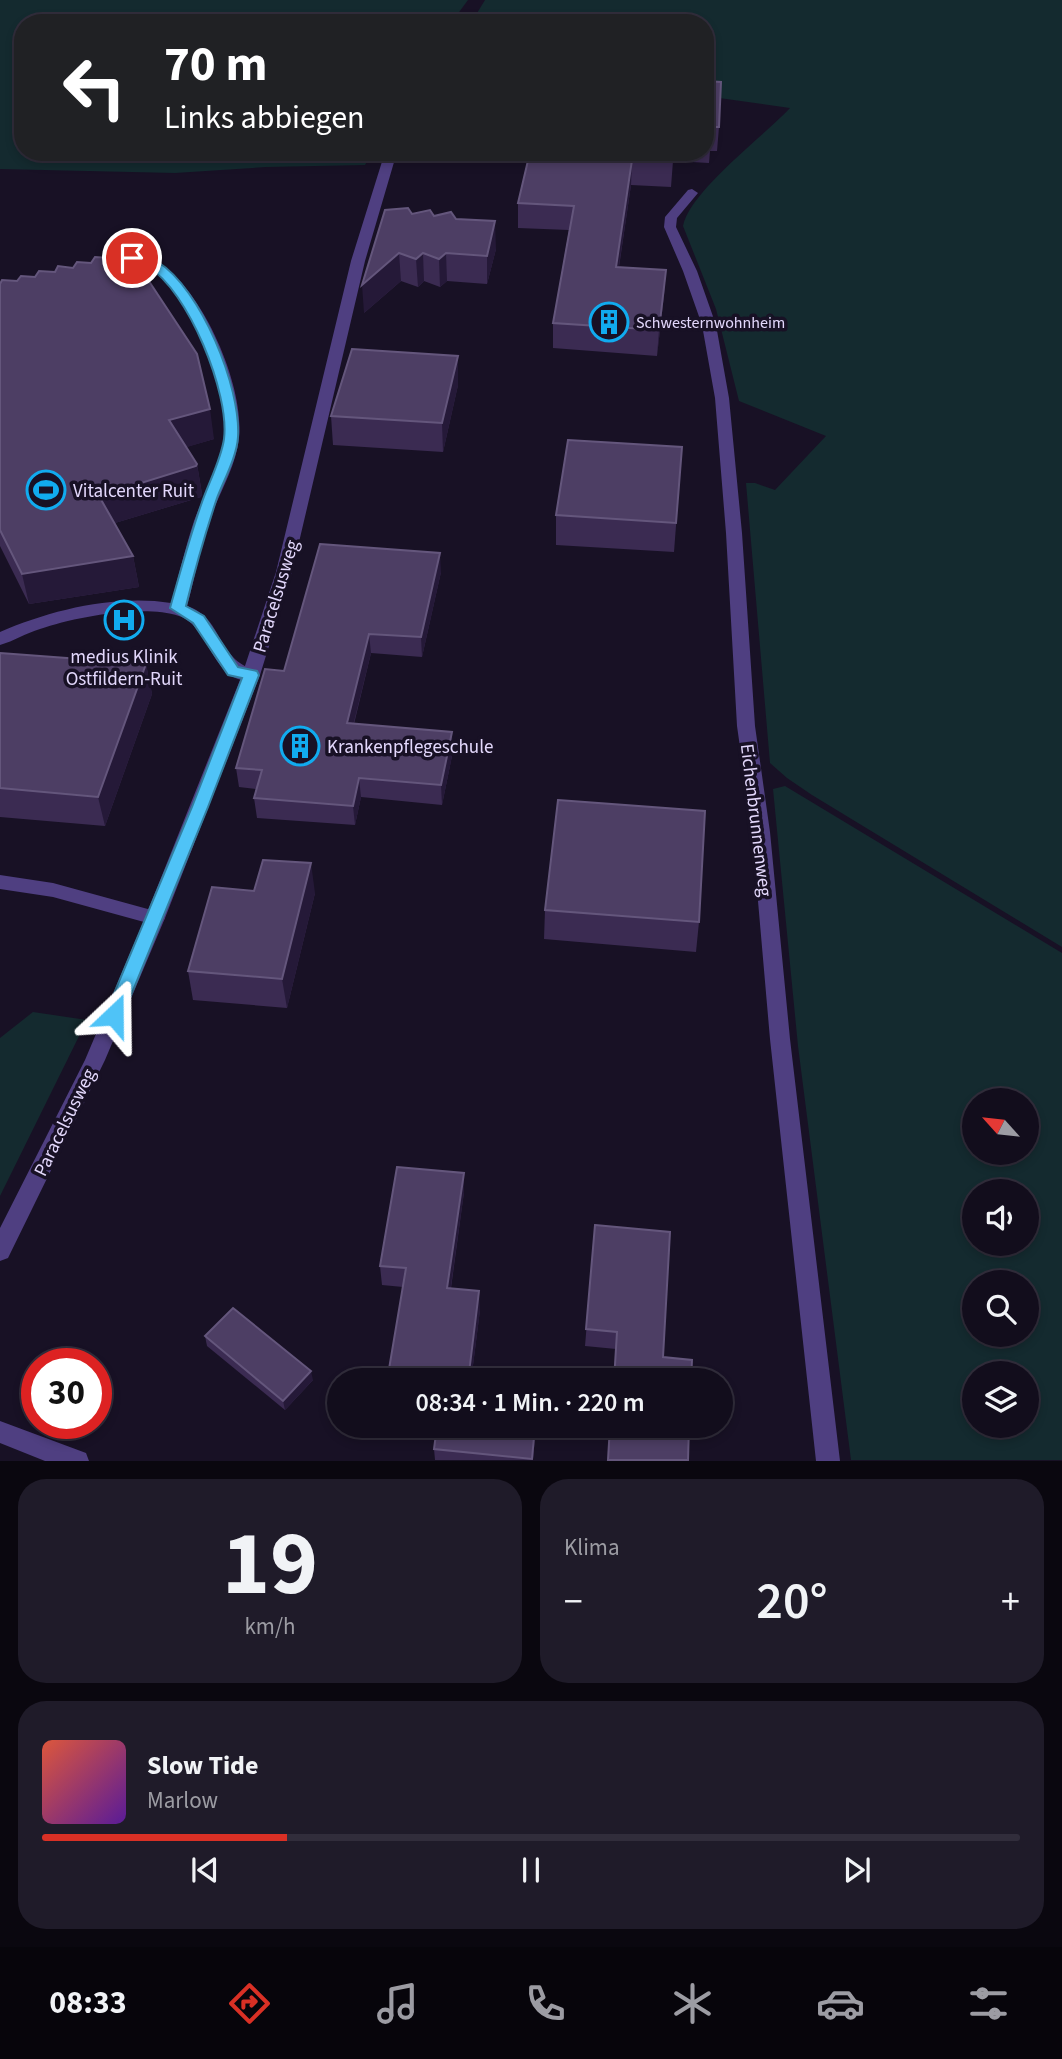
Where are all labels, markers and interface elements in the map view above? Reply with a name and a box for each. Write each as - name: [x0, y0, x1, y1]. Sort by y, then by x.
- text: 70 m: [164, 30, 268, 100]
- icon: left: [49, 42, 140, 133]
- text: Links abbiegen: [164, 95, 365, 141]
- pin: [102, 228, 162, 288]
- icon: arrive: [113, 239, 151, 277]
- building icon: Schwesternwohnheim: [588, 301, 630, 343]
- place label: Schwesternwohnheim: [636, 312, 785, 334]
- sports icon: Vitalcenter Ruit: [25, 469, 67, 511]
- place label: Vitalcenter Ruit: [73, 478, 195, 505]
- street label: Paracelsusweg: [247, 536, 306, 656]
- hospital icon: medius Klinik Ostfildern-Ruit: [103, 599, 145, 641]
- place label: medius Klinik Ostfildern-Ruit: [66, 644, 183, 693]
- building icon: Krankenpflegeschule: [279, 725, 321, 767]
- place label: Krankenpflegeschule: [327, 734, 493, 761]
- street label: Eichenbrunnenweg: [733, 742, 778, 899]
- position arrow: [77, 978, 151, 1052]
- street label: Paracelsusweg: [28, 1064, 103, 1181]
- north arrow: [962, 1088, 1040, 1166]
- map controls: [962, 1088, 1039, 1438]
- button: sound: [962, 1179, 1039, 1256]
- button: search: [962, 1270, 1039, 1347]
- speed limit sign: 30: [21, 1348, 112, 1439]
- button: layers: [962, 1361, 1039, 1438]
- text: 08:34 · 1 Min. · 220 m: [415, 1384, 645, 1421]
- text: 19: [222, 1500, 318, 1629]
- text: Klima: [564, 1531, 620, 1564]
- text: 20°: [756, 1565, 828, 1639]
- text: −: [564, 1575, 583, 1629]
- text: +: [1001, 1575, 1020, 1629]
- text: km/h: [244, 1610, 296, 1643]
- text: Slow Tide: [147, 1747, 258, 1784]
- text: Marlow: [147, 1784, 218, 1817]
- icon: previous: [186, 1851, 224, 1889]
- icon: pause: [512, 1851, 550, 1889]
- icon: next: [838, 1851, 876, 1889]
- icon: directions: [225, 1979, 274, 2028]
- icon: music: [373, 1979, 422, 2028]
- icon: phone: [521, 1979, 570, 2028]
- icon: climate: [668, 1979, 717, 2028]
- icon: car: [816, 1979, 865, 2028]
- icon: filters: [964, 1979, 1013, 2028]
- text: 08:33: [49, 1980, 127, 2026]

